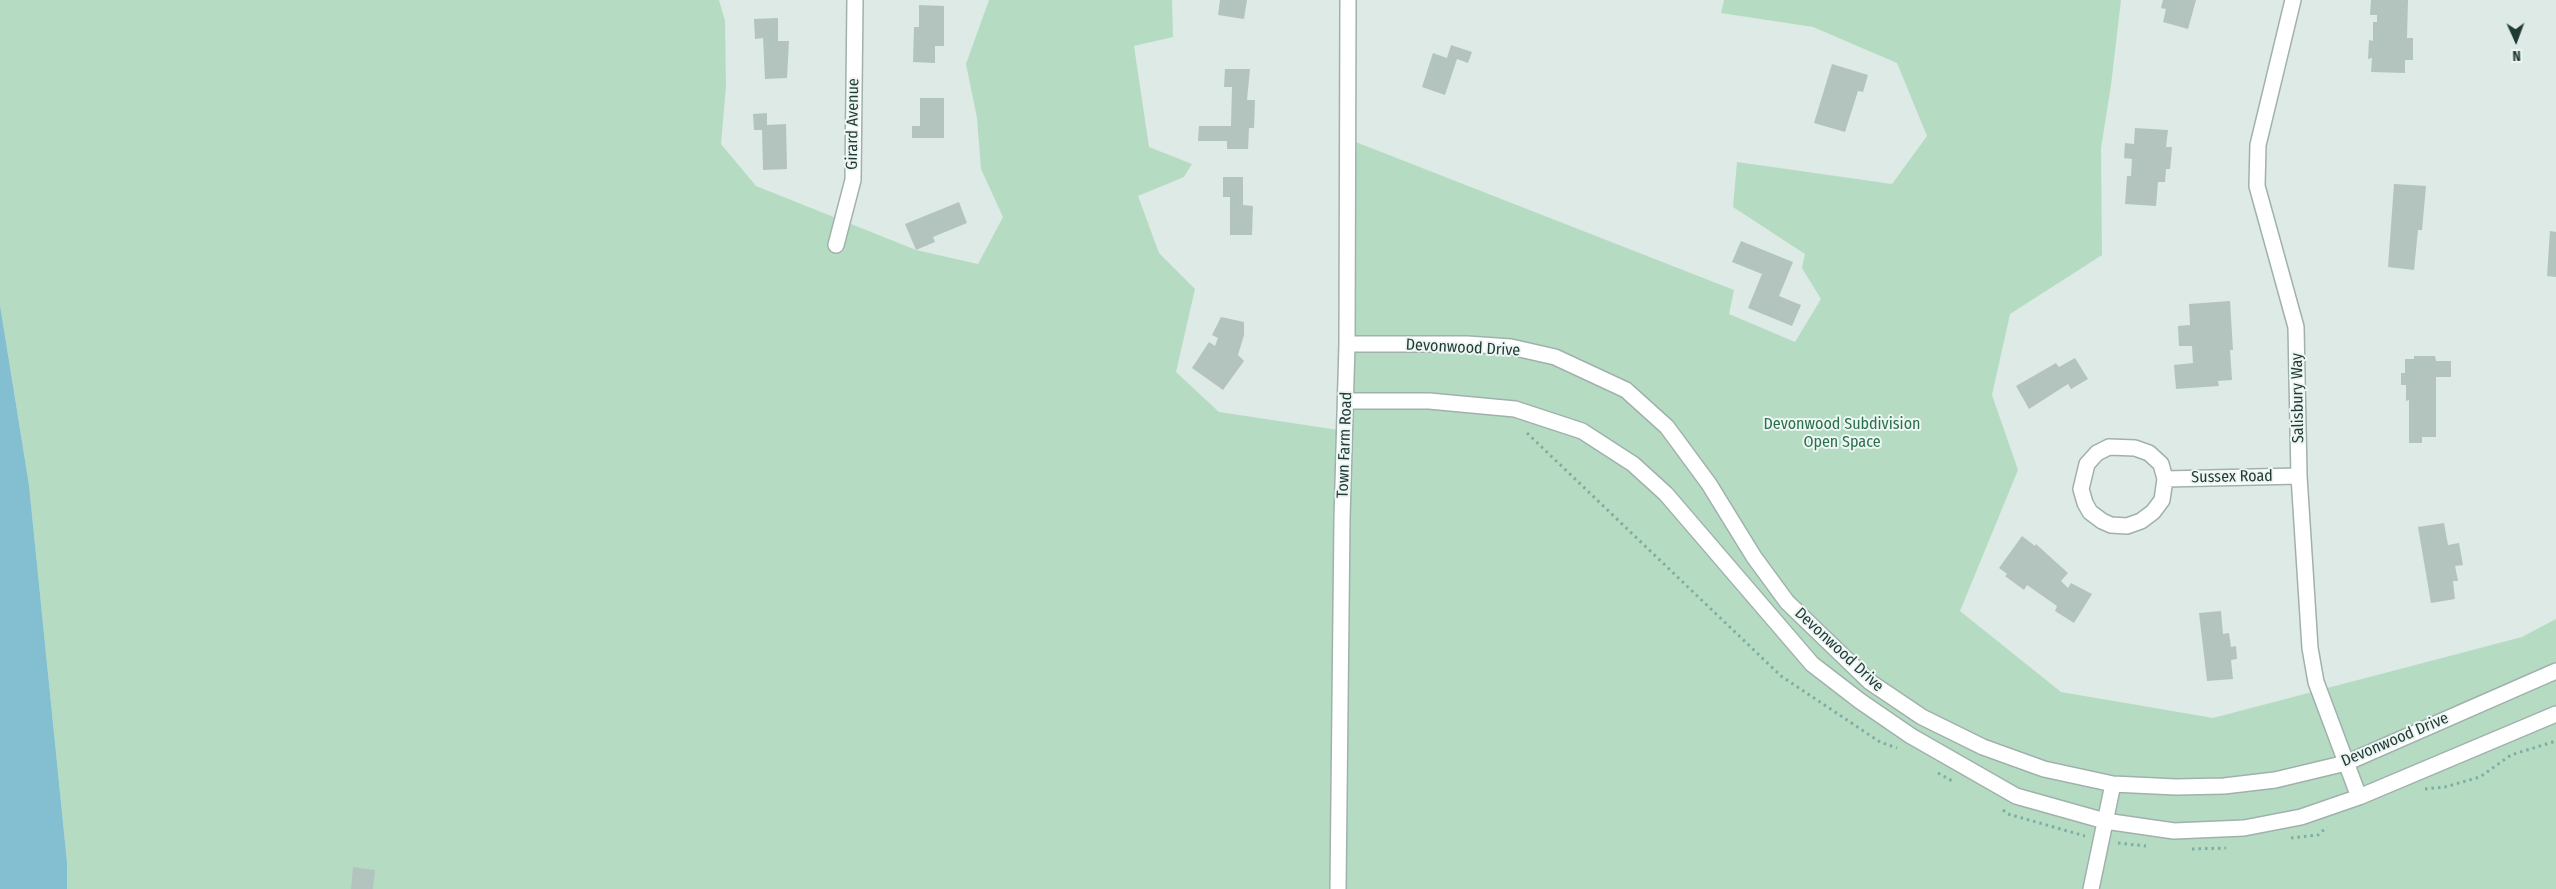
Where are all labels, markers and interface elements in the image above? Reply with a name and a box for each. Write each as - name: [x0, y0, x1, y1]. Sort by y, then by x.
- north arrow: [2491, 15, 2541, 65]
- text: N: [2512, 47, 2521, 64]
- street label: Girard Avenue: [843, 78, 863, 170]
- street label: Devonwood Drive: [1405, 335, 1521, 361]
- street label: Salisbury Way: [2288, 353, 2308, 443]
- street label: Town Farm Road: [1334, 392, 1356, 498]
- park label: Devonwood Subdivision Open Space: [1764, 415, 1920, 453]
- street label: Sussex Road: [2191, 467, 2273, 487]
- street label: Devonwood Drive: [1791, 604, 1887, 696]
- street label: Devonwood Drive: [2339, 709, 2451, 771]

